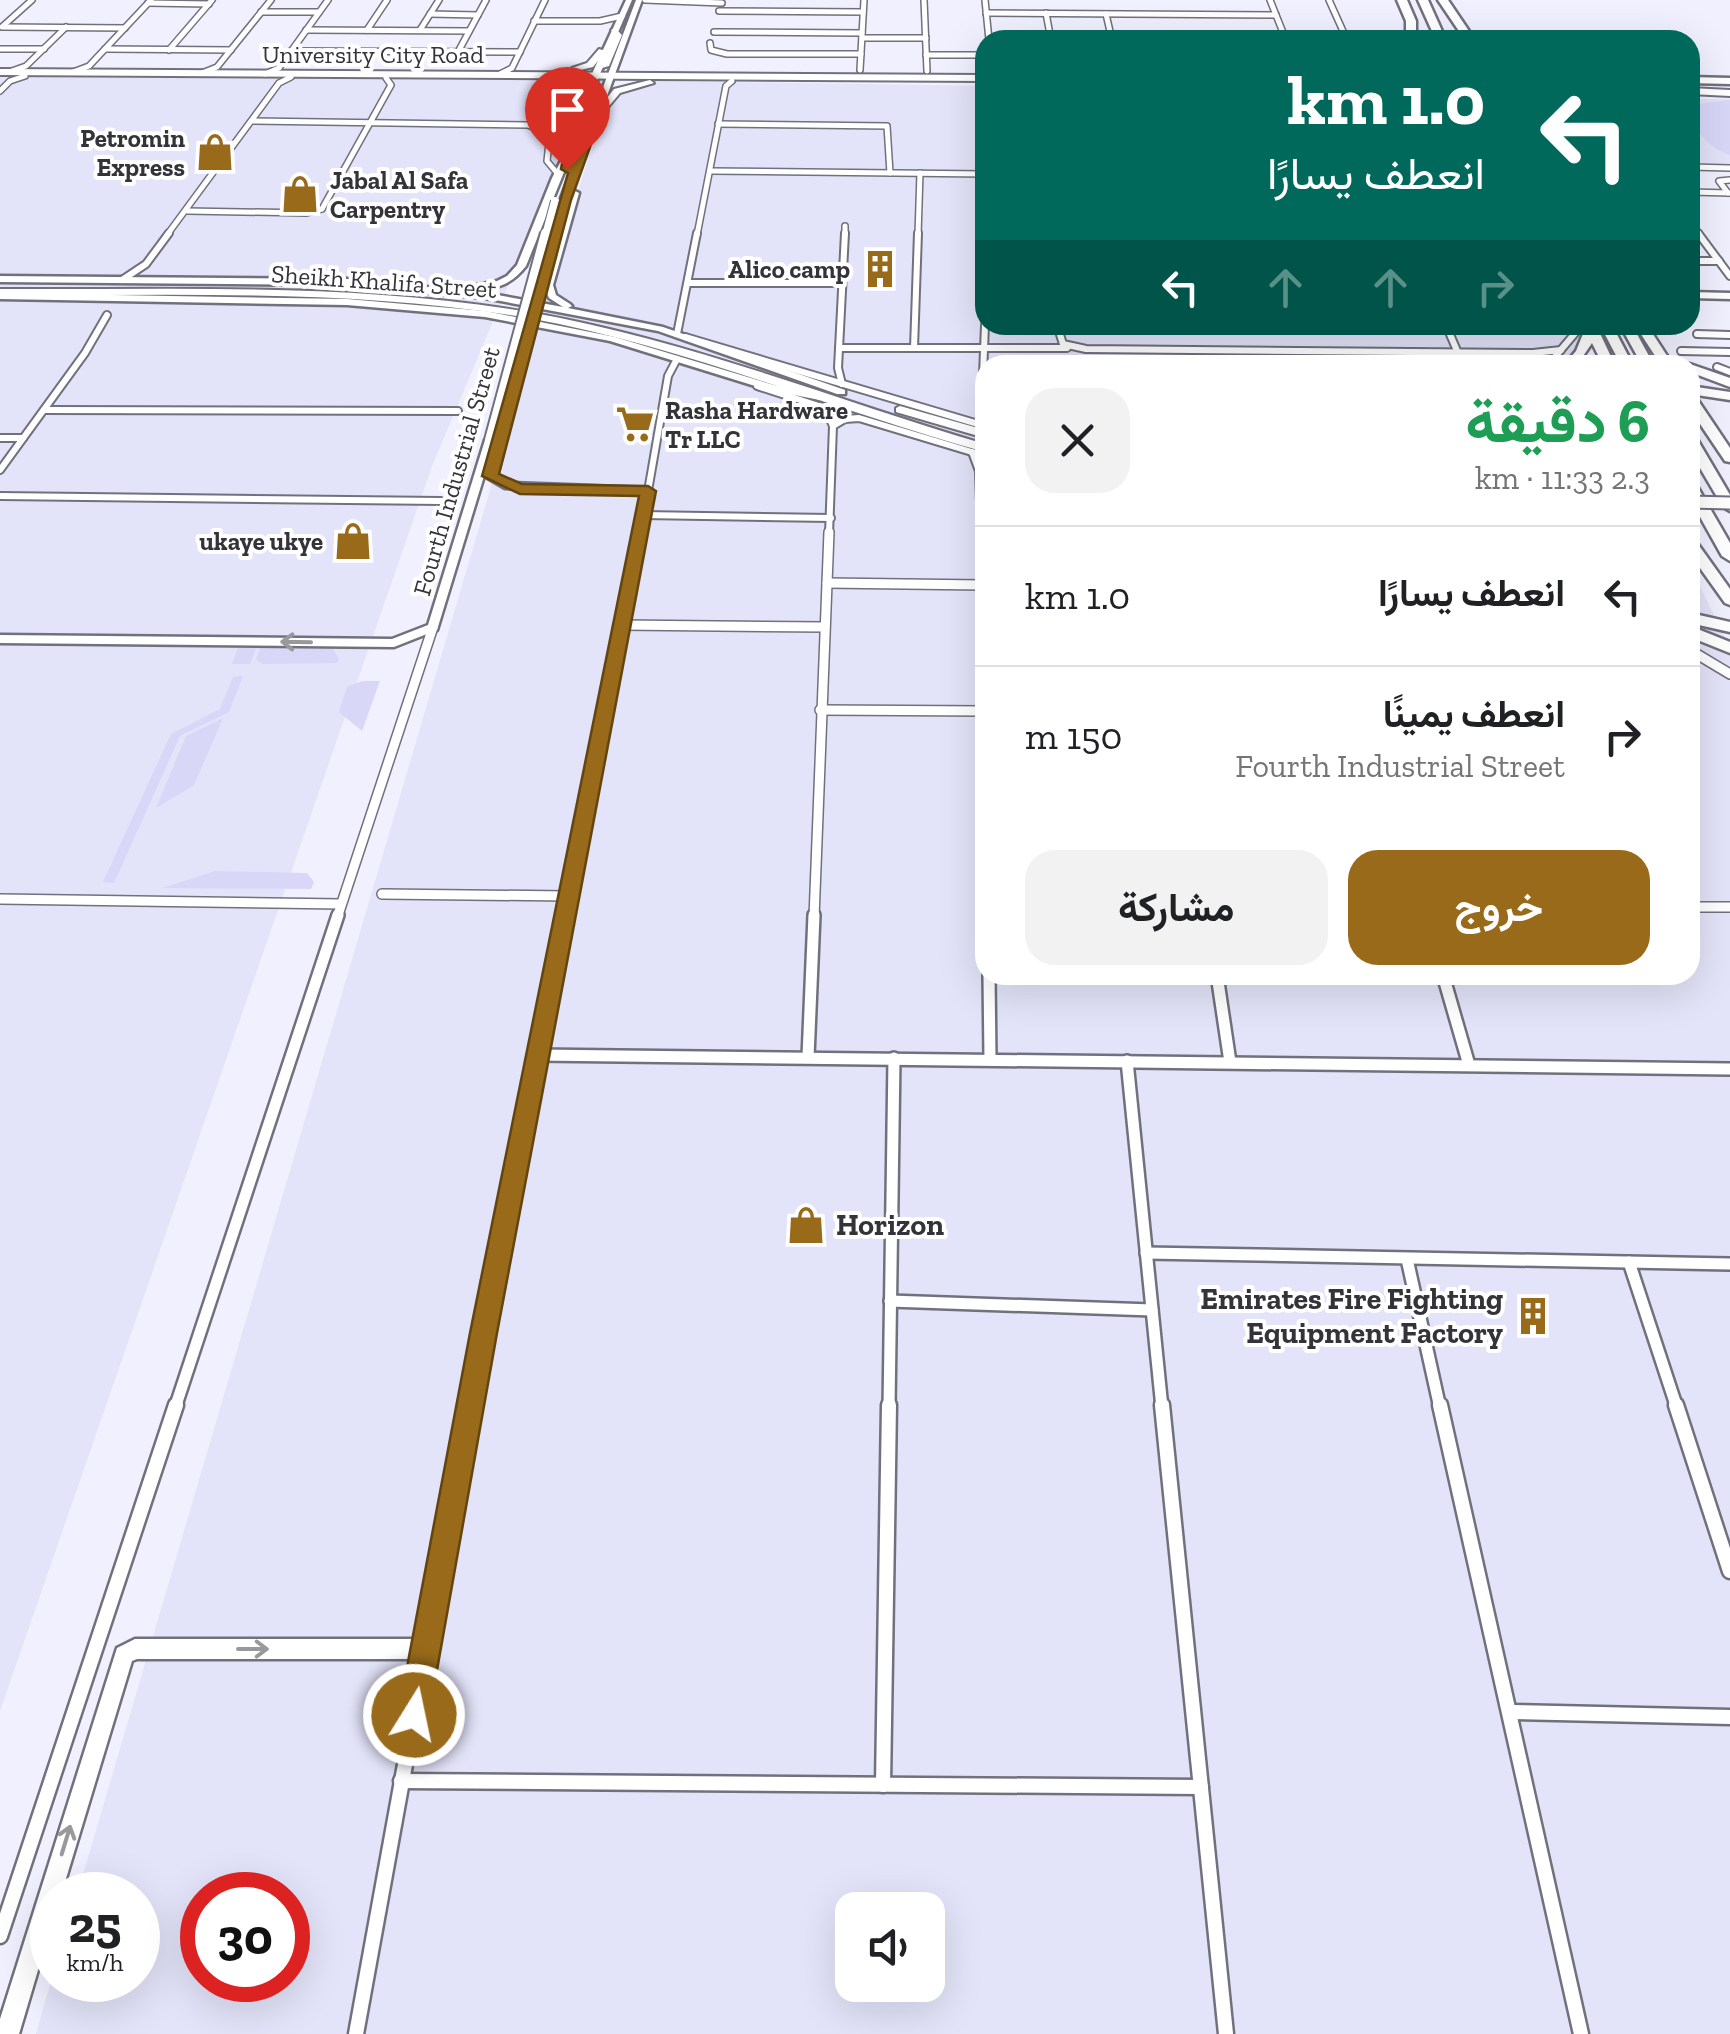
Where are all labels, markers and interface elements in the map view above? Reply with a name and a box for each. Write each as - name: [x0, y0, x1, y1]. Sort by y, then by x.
- street label: University City Road: [262, 39, 484, 69]
- text: 1.0 km: [1287, 58, 1485, 142]
- pin: [525, 67, 610, 170]
- icon: left: [1520, 70, 1650, 200]
- icon: arrive: [540, 82, 595, 137]
- place label: Petromin Express: [80, 123, 185, 182]
- shop icon: Petromin Express: [194, 131, 236, 173]
- text: انعطف يسارًا: [1267, 147, 1485, 201]
- place label: Jabal Al Safa Carpentry: [330, 165, 469, 224]
- shop icon: Jabal Al Safa Carpentry: [279, 173, 321, 215]
- building icon: Alico camp: [859, 248, 901, 290]
- place label: Alico camp: [728, 254, 850, 284]
- street label: Sheikh Khalifa Street: [270, 258, 498, 304]
- icon: left: [1153, 260, 1208, 315]
- icon: ahead: [1258, 260, 1313, 315]
- icon: ahead: [1363, 260, 1418, 315]
- icon: right: [1468, 260, 1523, 315]
- street label: Fourth Industrial Street: [406, 342, 506, 599]
- text: 6 دقيقة: [1465, 385, 1650, 457]
- button: close: [1025, 388, 1130, 493]
- place label: Rasha Hardware Tr LLC: [665, 395, 848, 454]
- supermarket icon: Rasha Hardware Tr LLC: [614, 403, 656, 445]
- text: 2.3 km · 11:33: [1475, 459, 1650, 497]
- shop icon: ukaye ukye: [332, 520, 374, 562]
- place label: ukaye ukye: [199, 526, 323, 556]
- icon: left: [1595, 569, 1650, 624]
- text: انعطف يسارًا: [1378, 570, 1565, 616]
- text: 1.0 km: [1025, 573, 1130, 619]
- one-way arrow: [281, 632, 313, 651]
- text: انعطف يمينًا: [1383, 691, 1565, 737]
- icon: right: [1595, 709, 1650, 764]
- text: 150 m: [1025, 713, 1122, 759]
- text: Fourth Industrial Street: [1235, 747, 1565, 785]
- button: مشاركة: [1025, 850, 1328, 965]
- button: خروج: [1348, 850, 1650, 965]
- shop icon: Horizon: [785, 1204, 827, 1246]
- place label: Horizon: [836, 1207, 944, 1243]
- place label: Emirates Fire Fighting Equipment Factory: [1200, 1281, 1503, 1351]
- building icon: Emirates Fire Fighting Equipment Factory: [1512, 1295, 1554, 1337]
- one-way arrow: [236, 1640, 268, 1658]
- position arrow: [362, 1663, 466, 1767]
- one-way arrow: [58, 1825, 76, 1857]
- speed limit sign: 30: [180, 1872, 310, 2002]
- map controls: [835, 1892, 945, 2002]
- button: sound: [835, 1892, 945, 2002]
- text: 25: [69, 1895, 121, 1955]
- text: km/h: [66, 1947, 124, 1977]

